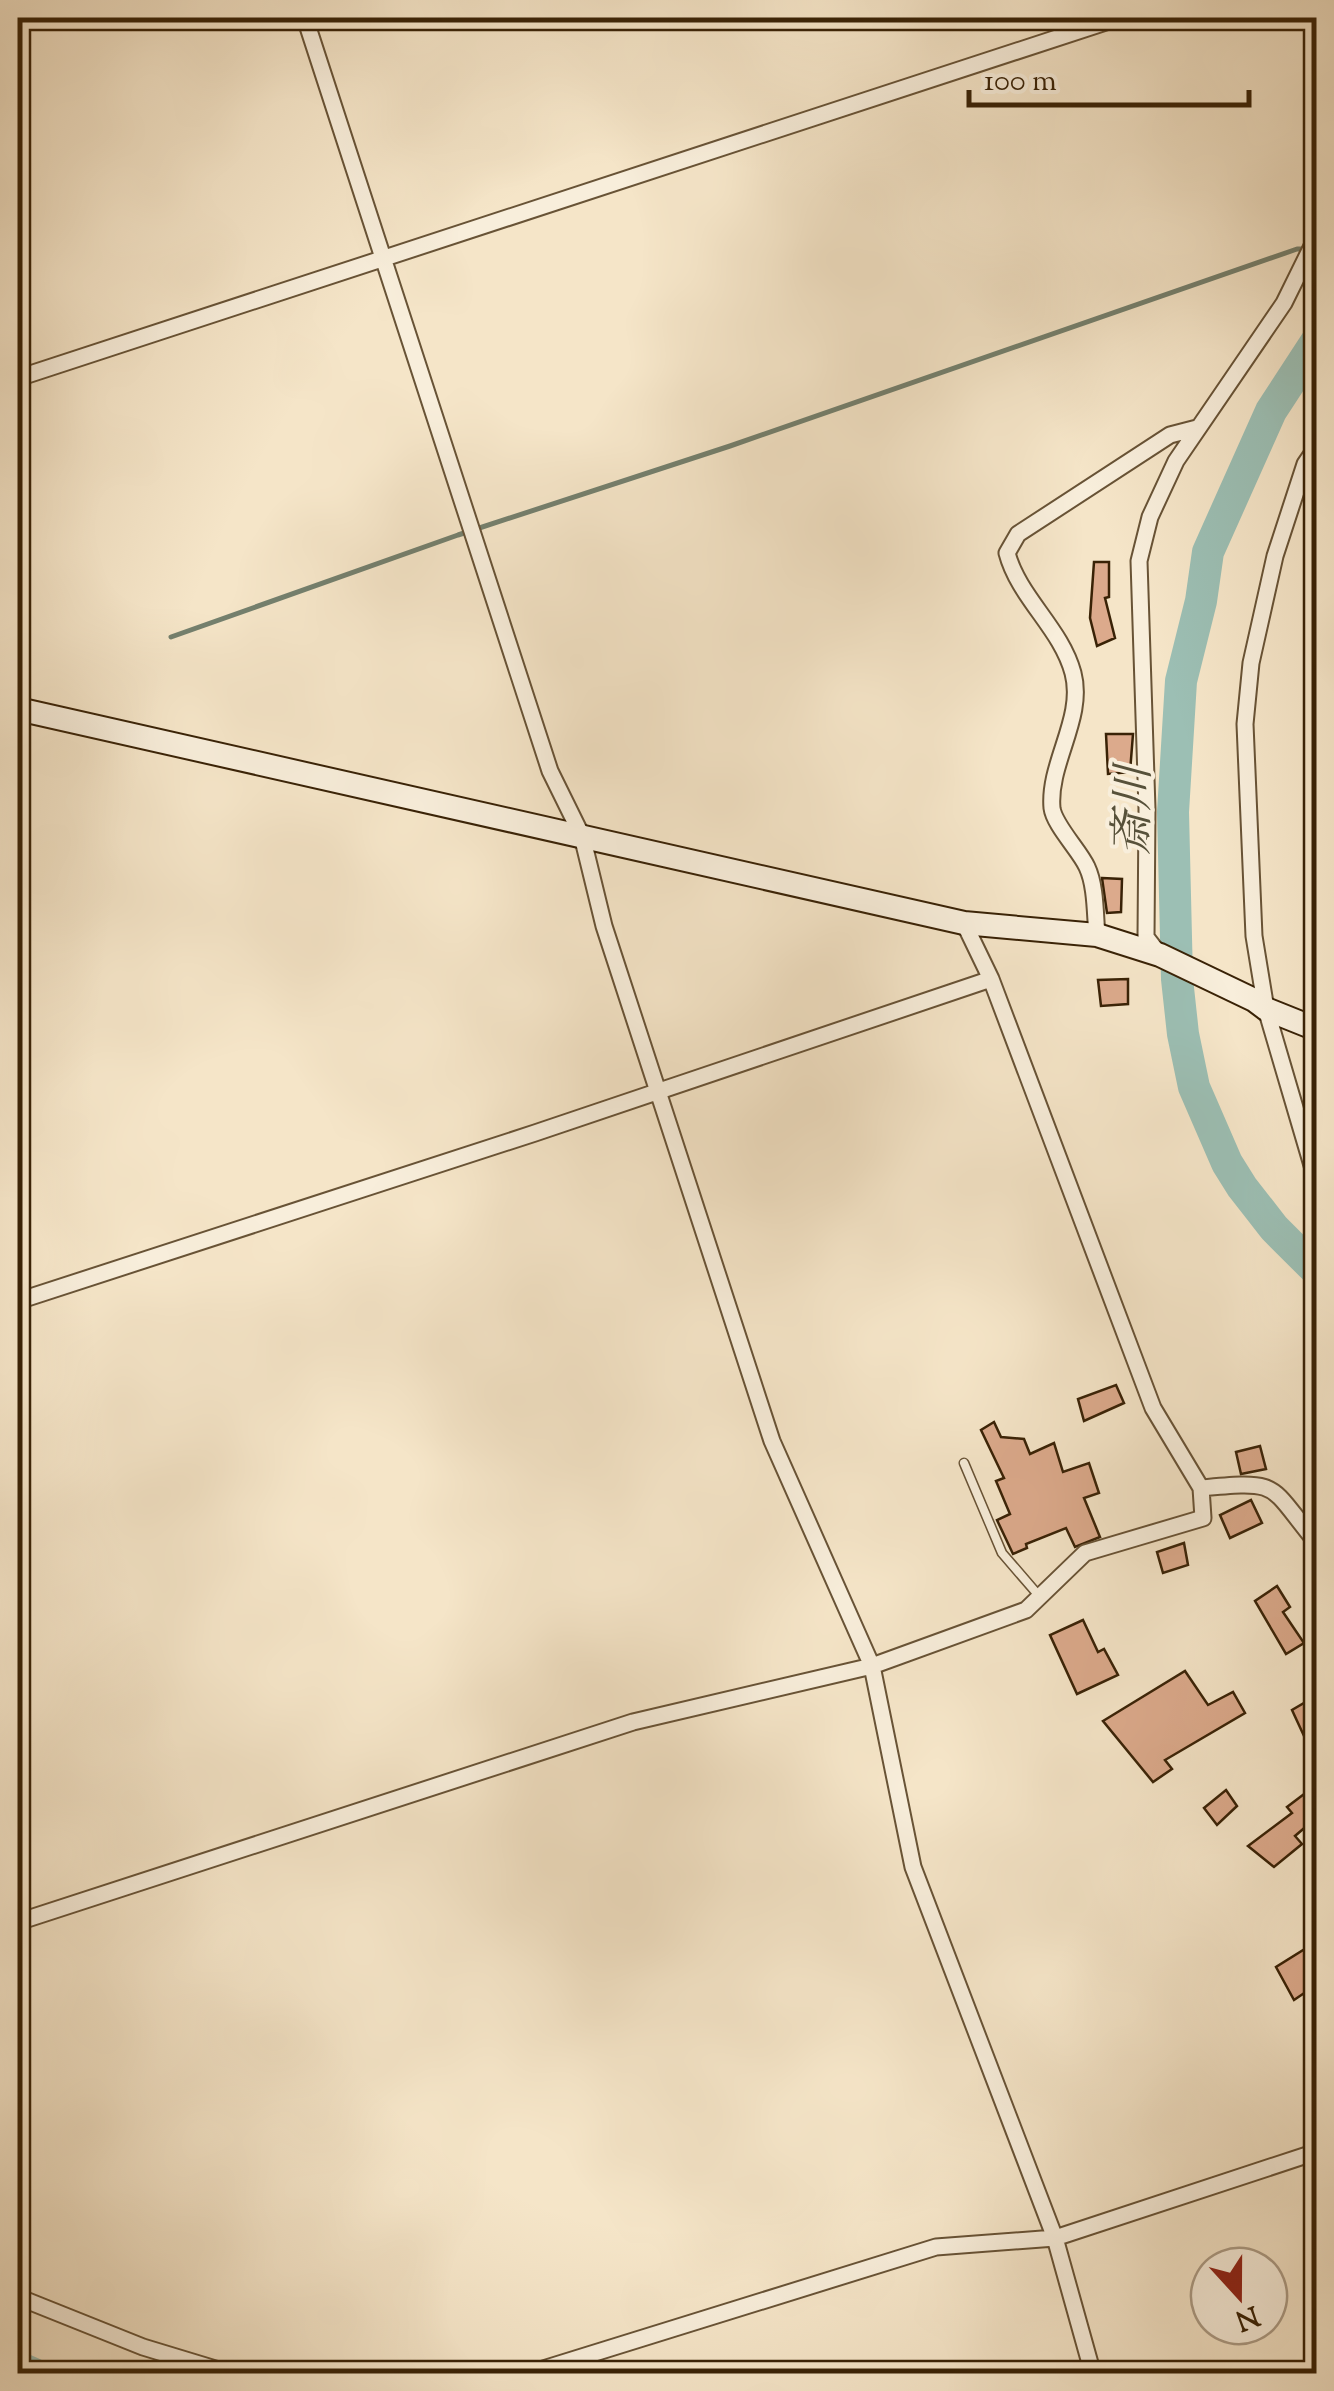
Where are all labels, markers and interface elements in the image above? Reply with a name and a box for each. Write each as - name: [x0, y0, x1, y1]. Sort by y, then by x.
- scale bar: [969, 45, 1249, 107]
- text: 100 m: [984, 61, 1057, 104]
- water label: 斎川: [1103, 761, 1170, 857]
- north arrow: [1189, 2246, 1289, 2346]
- text: N: [1229, 2294, 1264, 2339]

